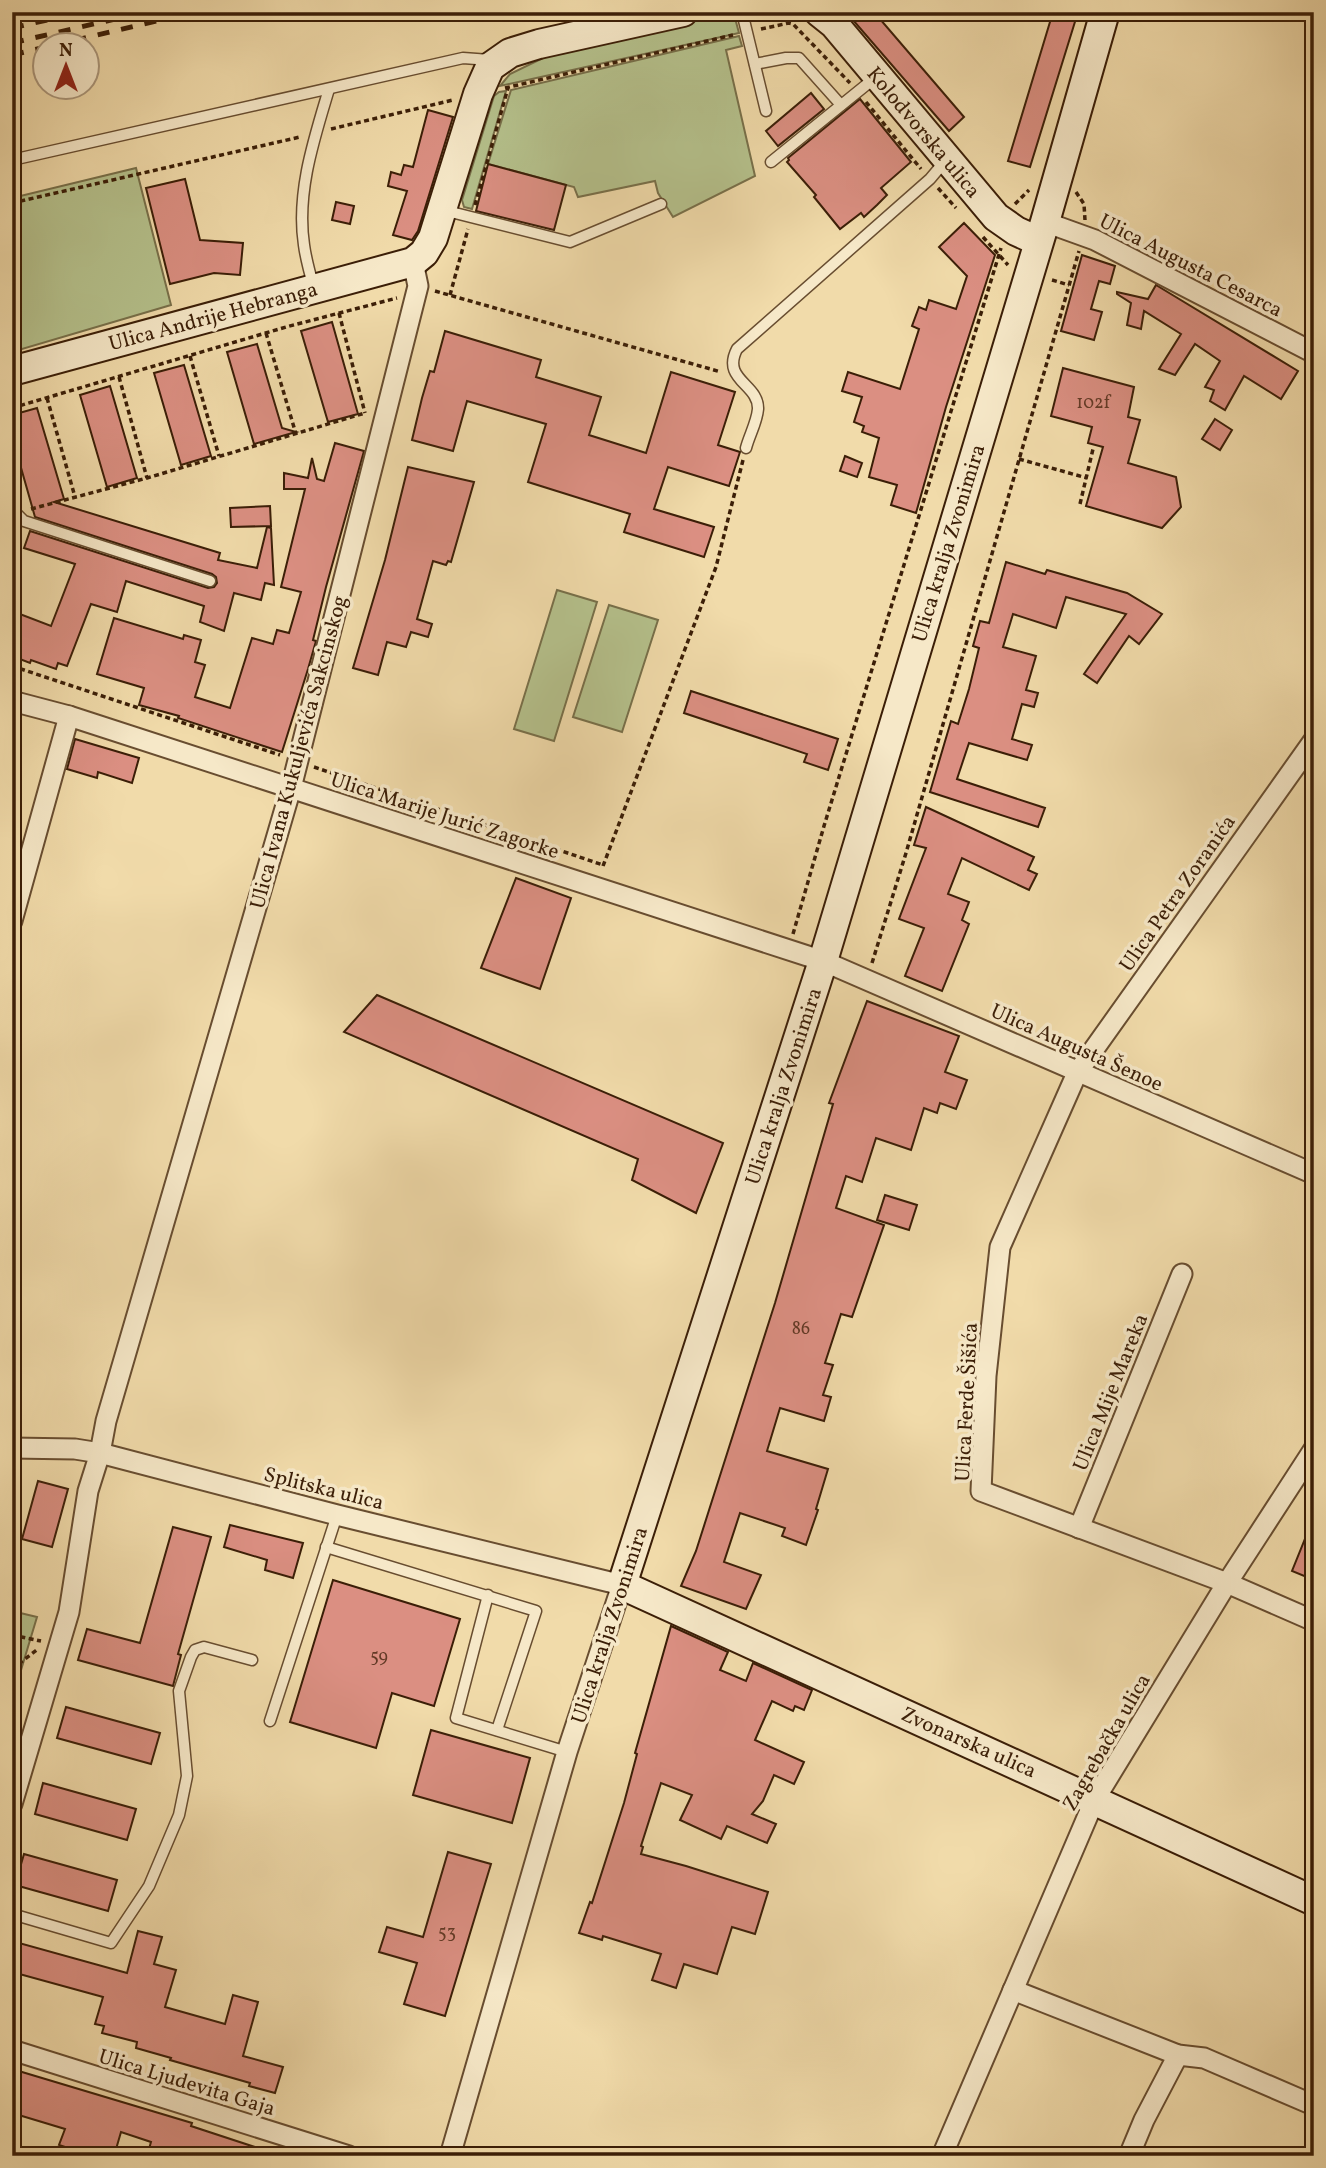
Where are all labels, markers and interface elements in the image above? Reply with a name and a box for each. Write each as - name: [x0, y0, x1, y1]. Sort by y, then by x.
- north arrow: [32, 32, 102, 102]
- text: N: [59, 38, 73, 64]
- street label: Kolodvorska ulica: [859, 61, 987, 205]
- street label: Ulica Augusta Cesarca: [1094, 207, 1287, 325]
- street label: Ulica Andrije Hebranga: [106, 276, 321, 359]
- house number: 102f: [1076, 391, 1112, 416]
- street label: Ulica kralja Zvonimira: [905, 441, 993, 646]
- street label: Ulica Ivana Kukuljevića Sakcinskog: [244, 593, 355, 912]
- street label: Ulica Marije Jurić Zagorke: [327, 766, 563, 867]
- street label: Ulica Petra Zoranića: [1113, 809, 1243, 978]
- street label: Ulica kralja Zvonimira: [739, 984, 830, 1189]
- street label: Ulica Augusta Šenoe: [986, 997, 1167, 1099]
- street label: Ulica Mije Mareka: [1067, 1310, 1156, 1476]
- house number: 86: [792, 1317, 810, 1342]
- street label: Ulica Ferde Šišića: [949, 1322, 986, 1482]
- street label: Splitska ulica: [261, 1461, 387, 1518]
- street label: Ulica kralja Zvonimira: [565, 1523, 656, 1728]
- house number: 59: [370, 1645, 388, 1670]
- street label: Zagrebačka ulica: [1056, 1669, 1158, 1817]
- street label: Zvonarska ulica: [896, 1701, 1041, 1786]
- house number: 53: [438, 1921, 456, 1946]
- street label: Ulica Ljudevita Gaja: [95, 2043, 279, 2124]

